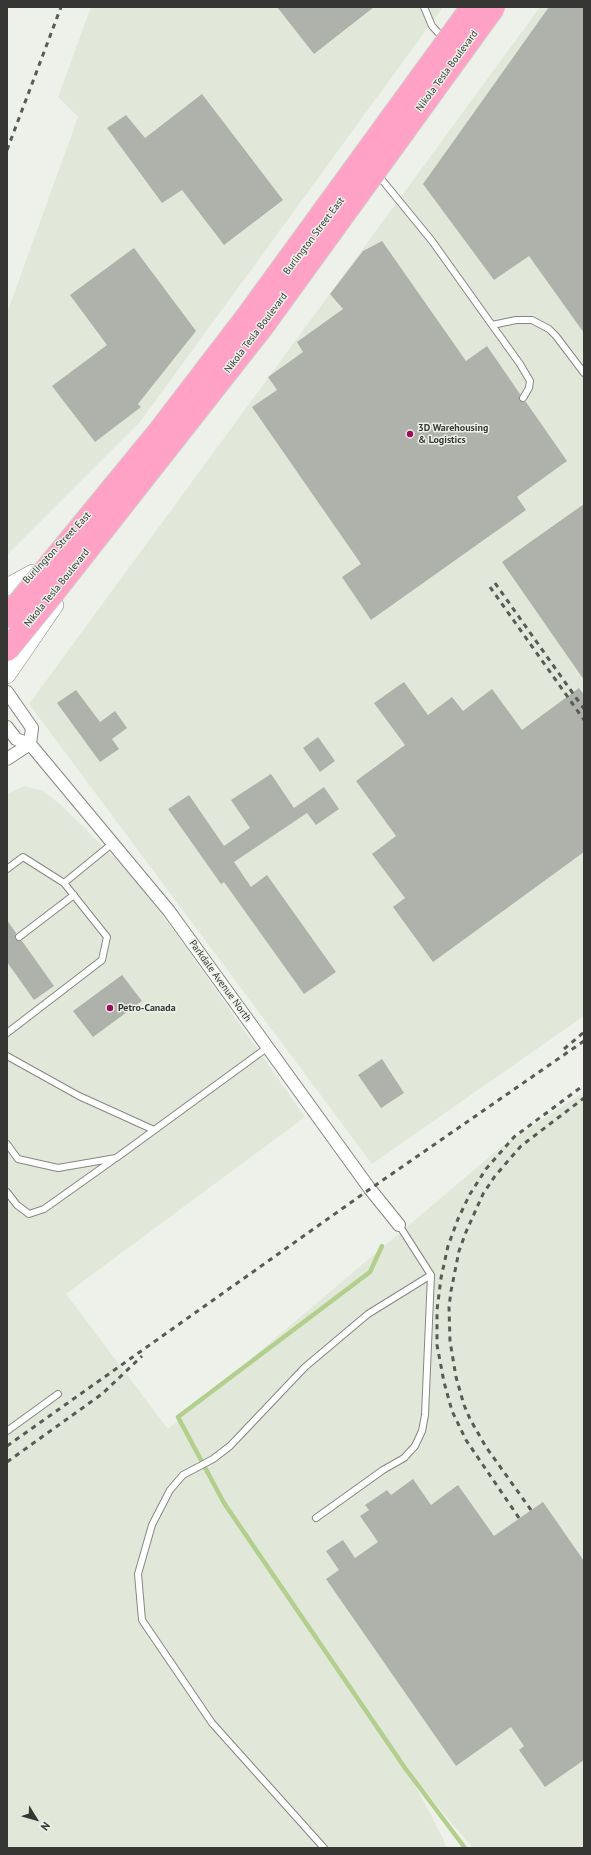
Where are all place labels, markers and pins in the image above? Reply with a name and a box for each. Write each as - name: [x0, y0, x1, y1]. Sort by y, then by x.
- place label: 3D Warehousing & Logistics: [418, 422, 488, 446]
- marker: 3D Warehousing & Logistics: [405, 429, 415, 439]
- place label: Petro-Canada: [118, 1002, 176, 1014]
- marker: Petro-Canada: [105, 1003, 115, 1013]

